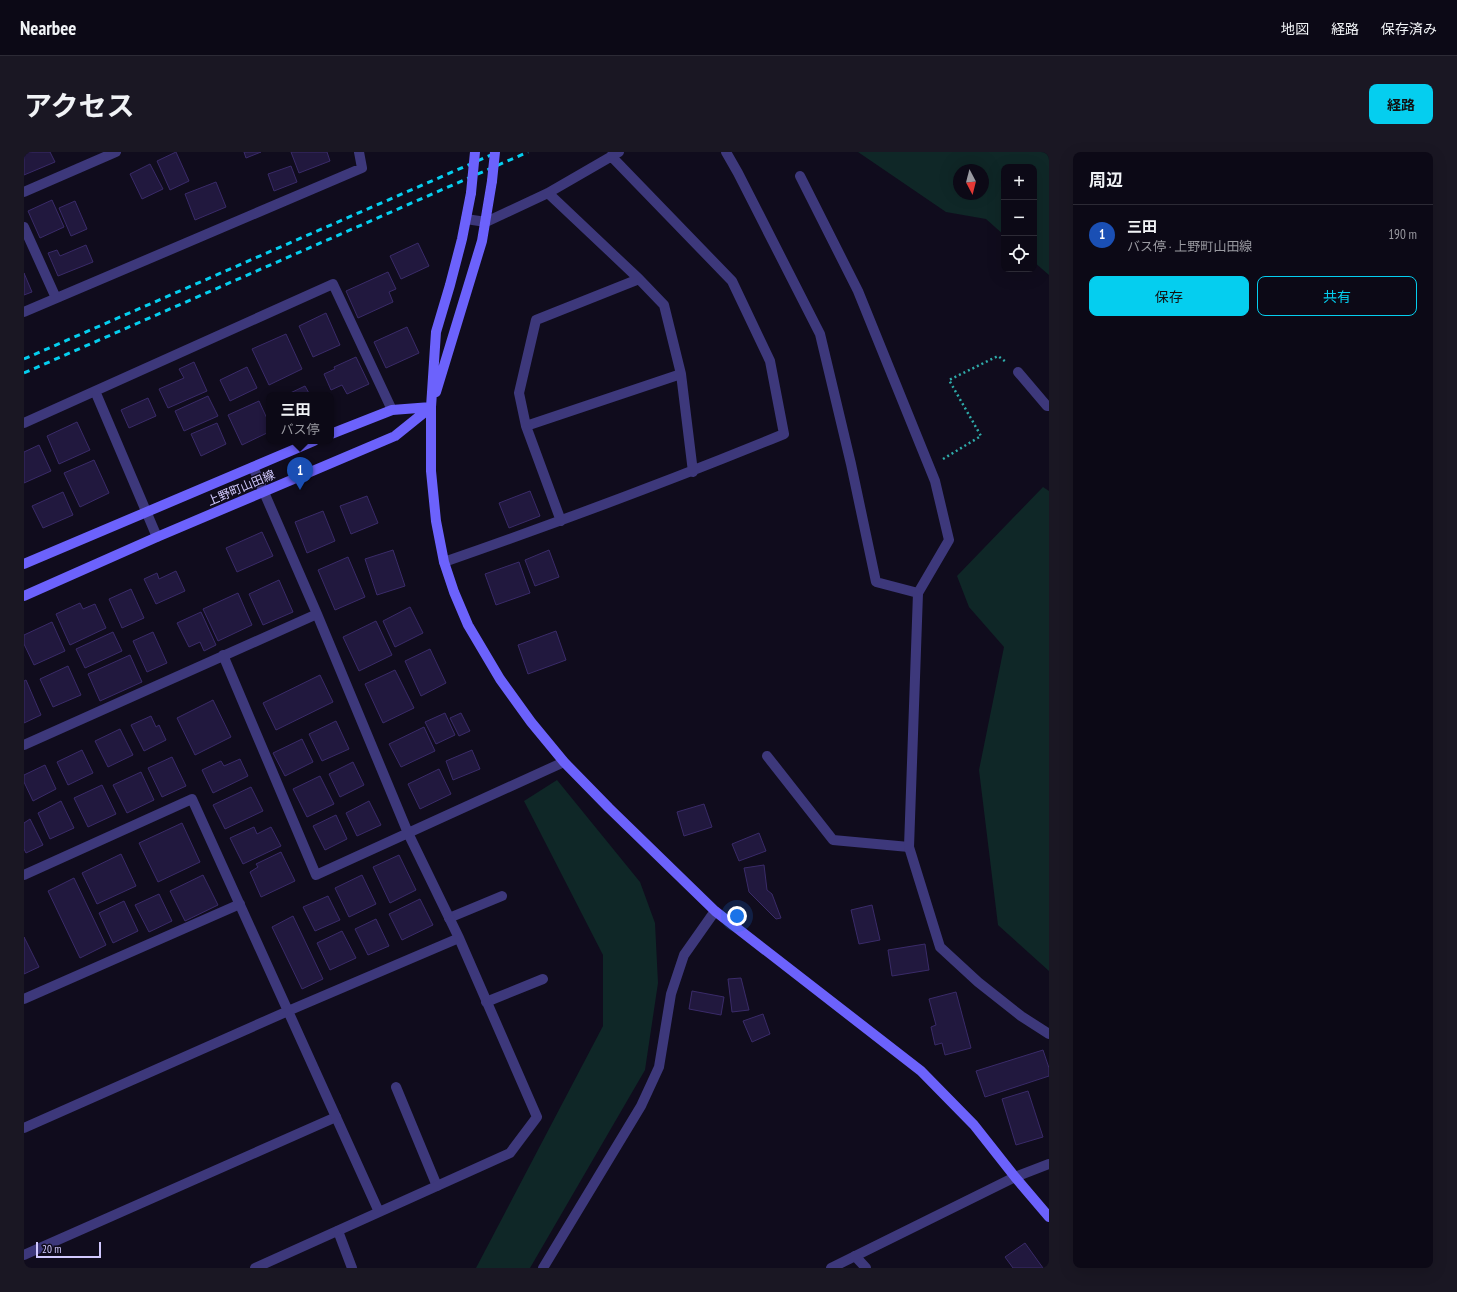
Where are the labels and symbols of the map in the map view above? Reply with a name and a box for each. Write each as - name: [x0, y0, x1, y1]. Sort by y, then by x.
- north arrow: [953, 164, 989, 200]
- pin: 1: [287, 457, 313, 490]
- street label: 上野町山田線: [205, 467, 277, 509]
- your location: [727, 906, 747, 926]
- scale bar: [36, 1240, 101, 1259]

